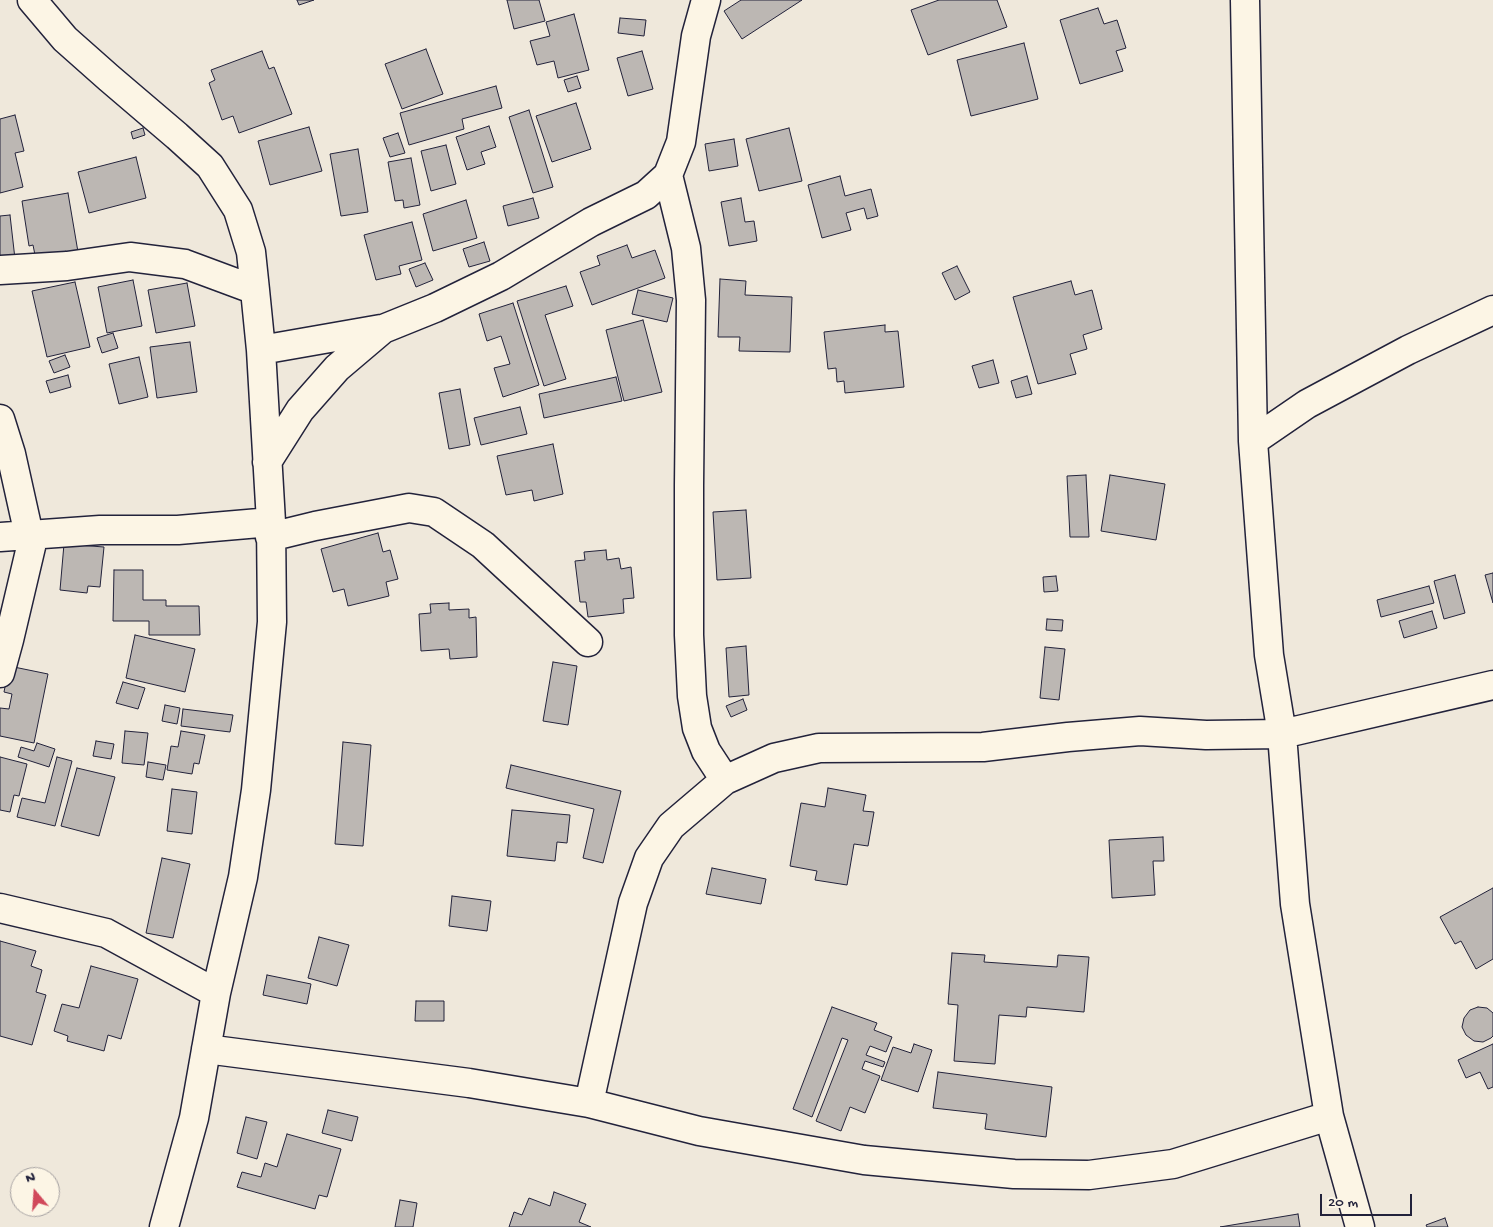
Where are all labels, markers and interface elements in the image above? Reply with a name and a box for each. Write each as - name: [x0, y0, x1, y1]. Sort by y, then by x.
- north arrow: [10, 1167, 60, 1217]
- text: N: [24, 1169, 37, 1188]
- scale bar: [1323, 1184, 1416, 1216]
- text: 20 m: [1328, 1194, 1358, 1212]

